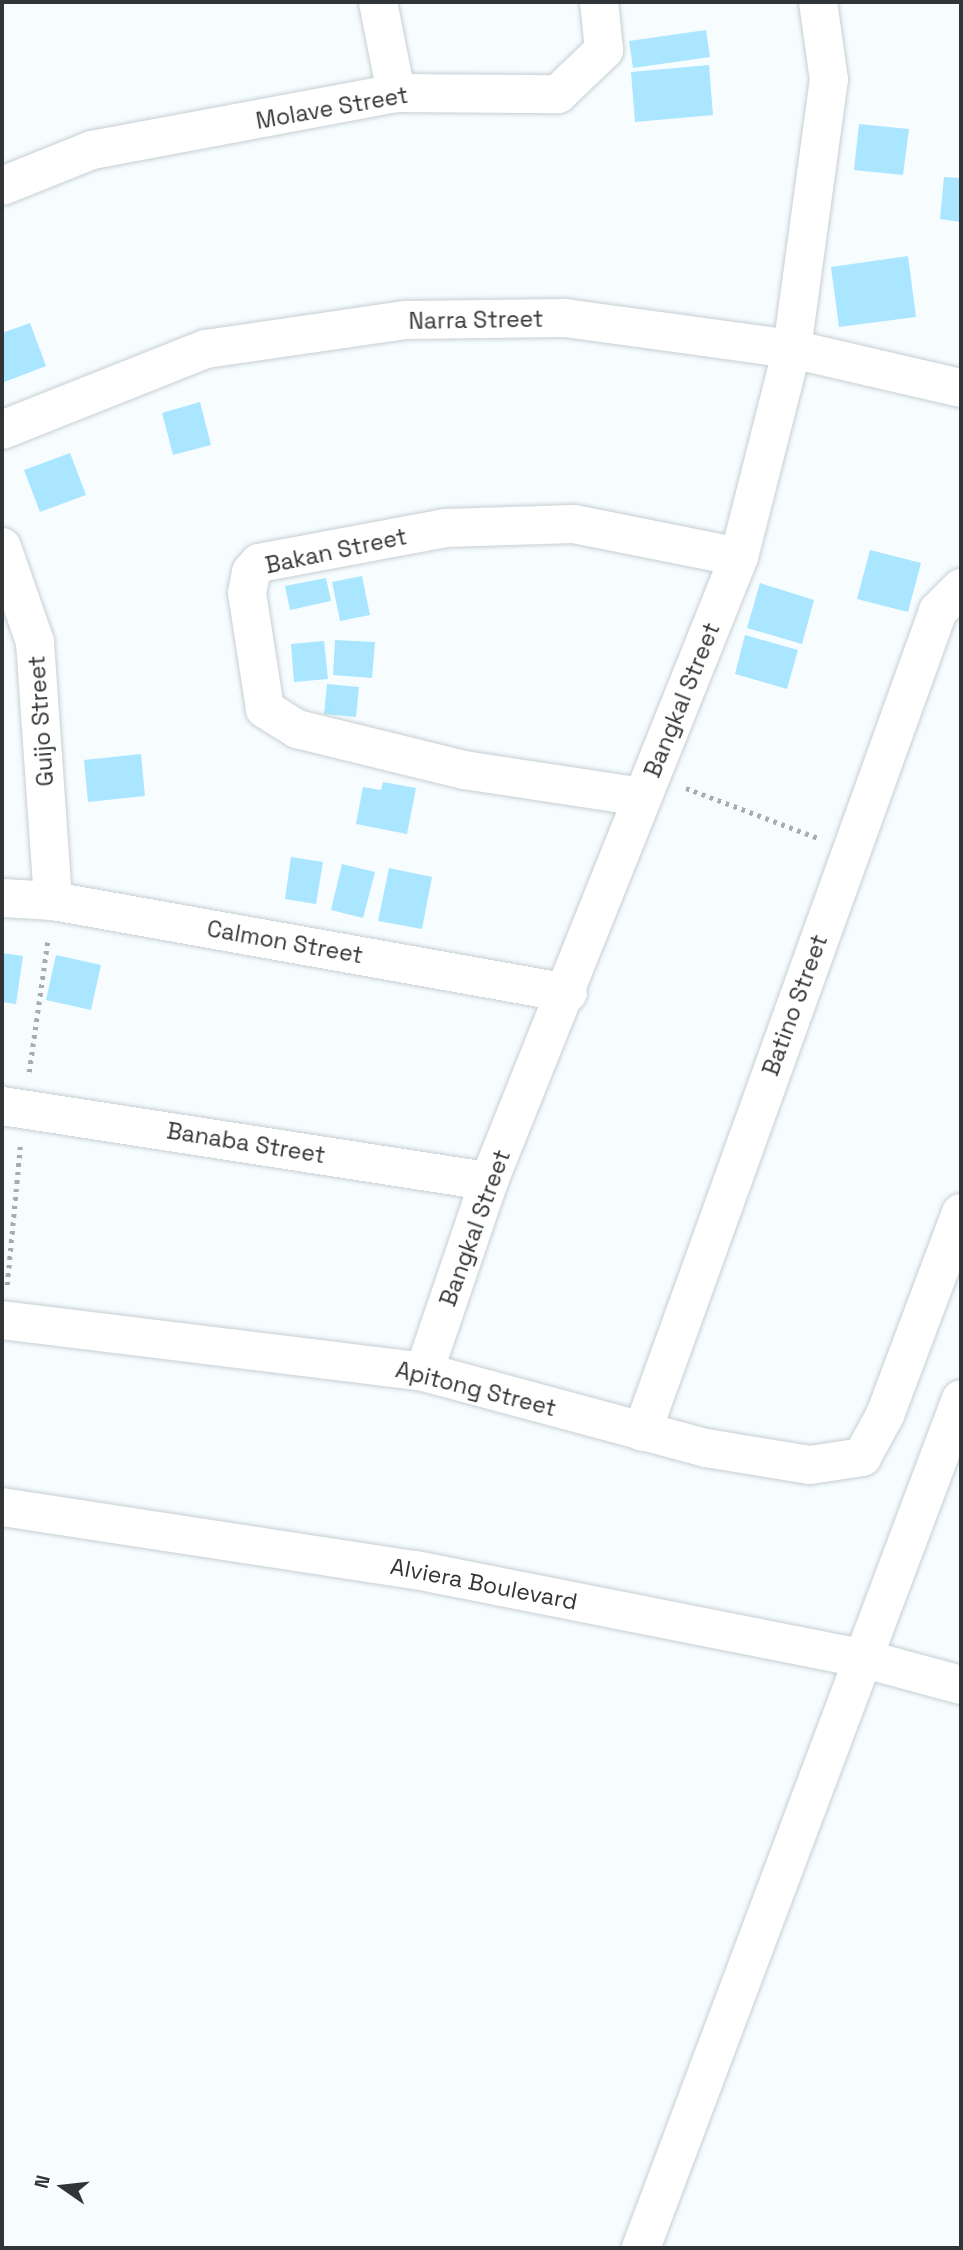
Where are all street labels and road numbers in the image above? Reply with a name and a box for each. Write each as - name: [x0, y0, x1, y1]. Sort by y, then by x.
- street label: Molave Street: [254, 81, 410, 135]
- street label: Narra Street: [408, 305, 544, 335]
- street label: Bakan Street: [263, 523, 409, 579]
- street label: Bangkal Street: [638, 619, 726, 781]
- street label: Guijo Street: [23, 655, 59, 787]
- street label: Calmon Street: [205, 915, 365, 969]
- street label: Batino Street: [757, 931, 833, 1079]
- street label: Banaba Street: [165, 1117, 327, 1169]
- street label: Bangkal Street: [434, 1146, 516, 1310]
- street label: Apitong Street: [393, 1356, 559, 1422]
- street label: Alviera Boulevard: [388, 1552, 580, 1616]

